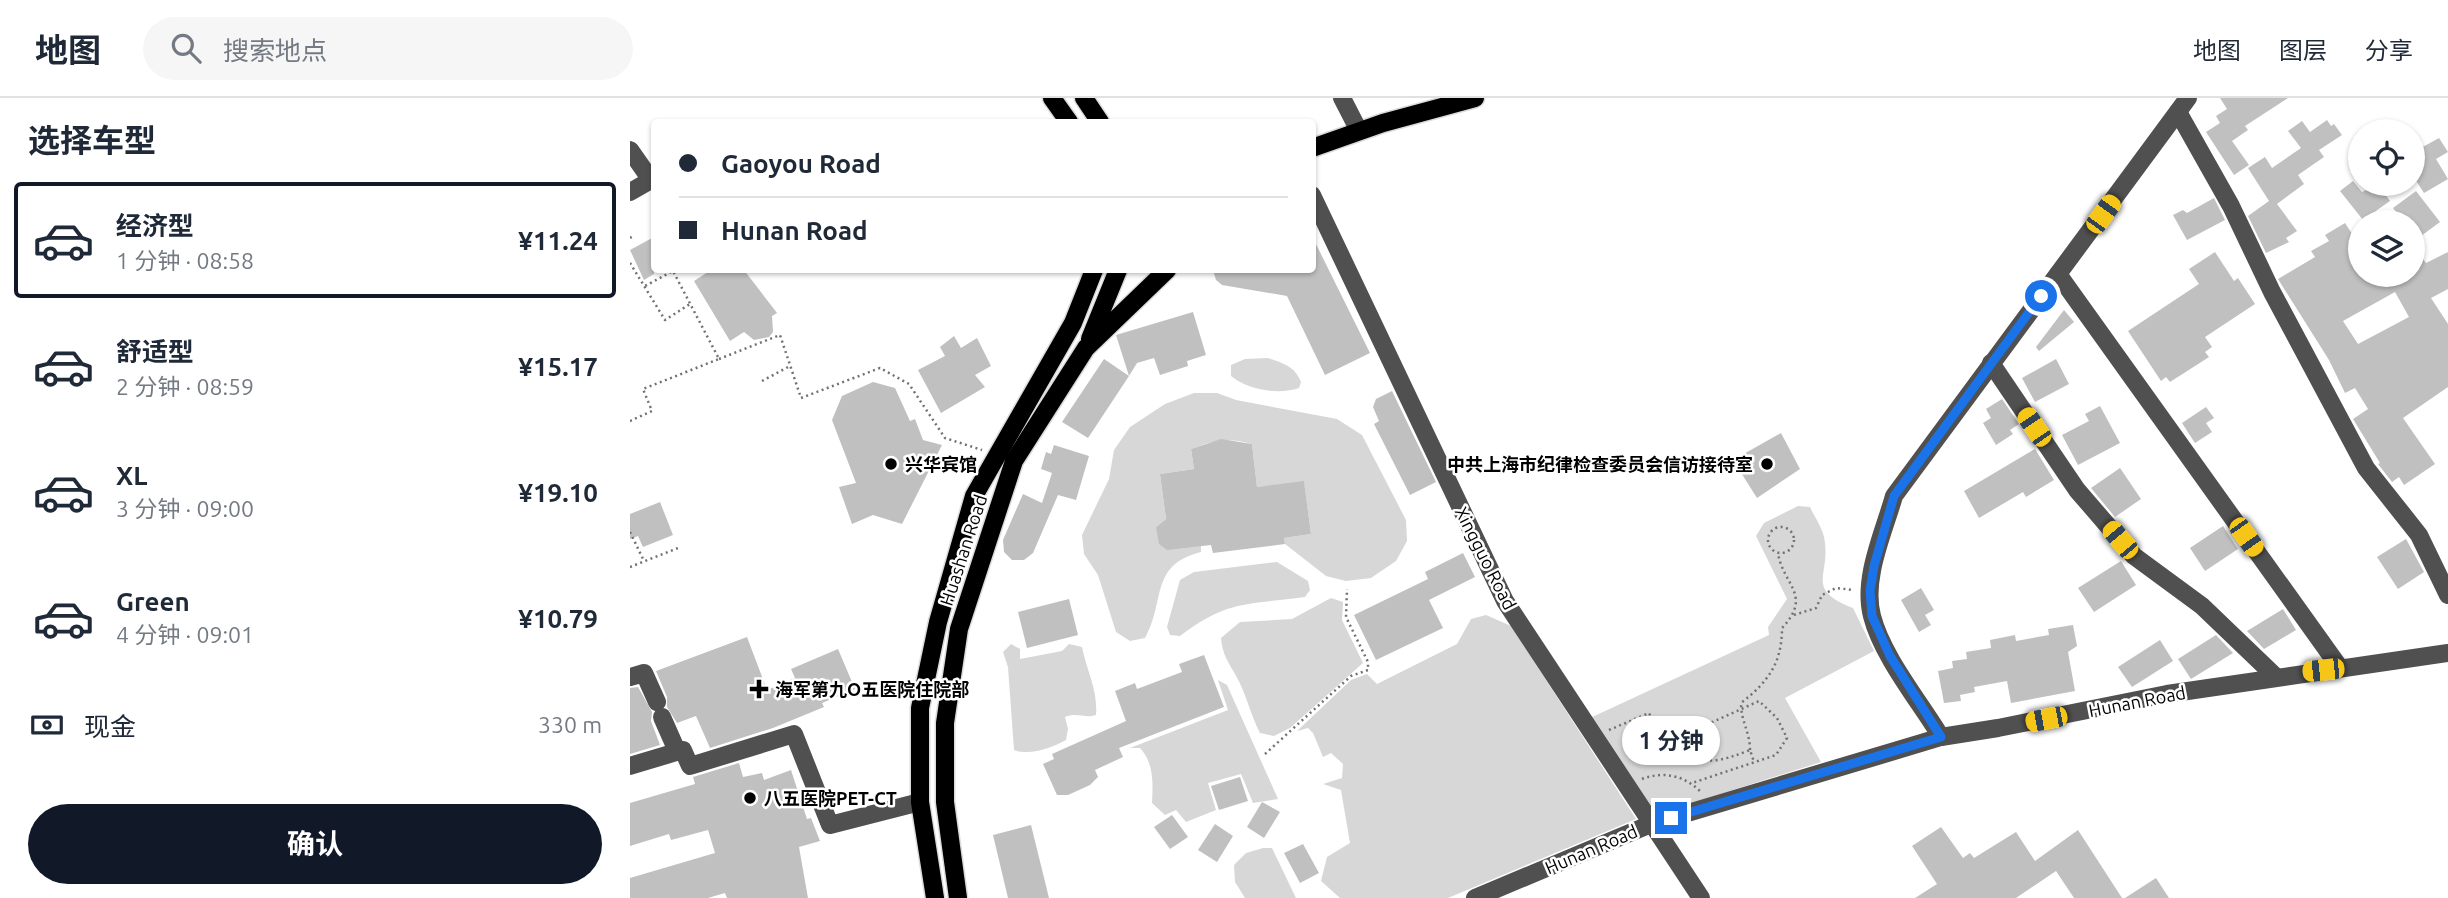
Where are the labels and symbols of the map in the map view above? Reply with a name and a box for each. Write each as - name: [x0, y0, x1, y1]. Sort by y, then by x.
- car: [2083, 191, 2124, 237]
- route start: [2025, 280, 2057, 312]
- car: [2014, 404, 2055, 450]
- place label: 兴华宾馆: [905, 454, 977, 474]
- place label: 中共上海市纪律检查委员会信访接待室: [1447, 454, 1753, 474]
- marker: 兴华宾馆: [883, 456, 899, 472]
- marker: 中共上海市纪律检查委员会信访接待室: [1759, 456, 1775, 472]
- street label: Huashan Road: [936, 492, 990, 608]
- street label: Xingguo Road: [1451, 503, 1521, 613]
- car: [2226, 514, 2267, 560]
- car: [2099, 517, 2142, 563]
- car: [2302, 657, 2345, 683]
- marker: 海军第九O五医院住院部: [749, 679, 769, 699]
- place label: 海军第九O五医院住院部: [775, 679, 969, 699]
- street label: Hunan Road: [2087, 682, 2187, 720]
- car: [2024, 705, 2069, 733]
- callout: 1 分钟: [1622, 716, 1720, 766]
- place label: 八五医院PET-CT: [764, 788, 897, 808]
- marker: 八五医院PET-CT: [742, 790, 758, 806]
- route end: [1655, 802, 1687, 834]
- street label: Hunan Road: [1542, 821, 1640, 877]

